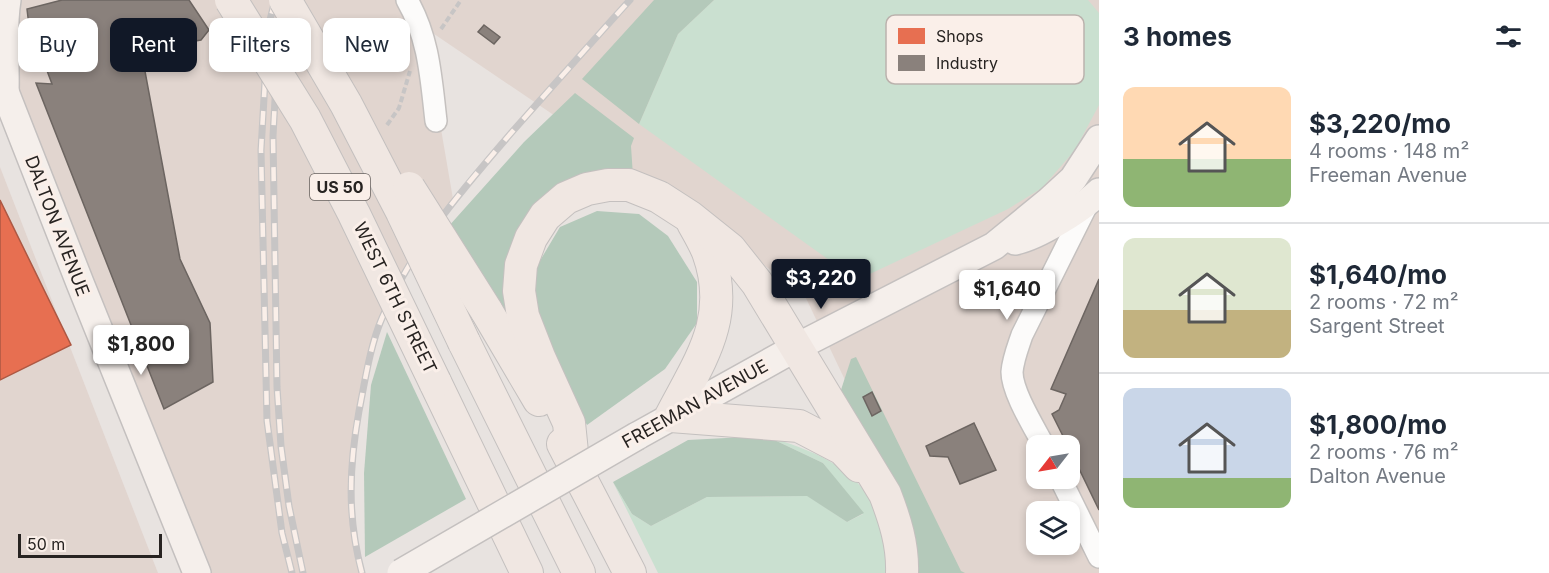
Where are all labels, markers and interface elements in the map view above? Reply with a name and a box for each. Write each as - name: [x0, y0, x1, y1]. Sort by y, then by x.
- legend: [886, 15, 1084, 84]
- chip: Buy: [18, 18, 98, 72]
- chip: Rent: [110, 18, 197, 72]
- chip: Filters: [209, 18, 311, 72]
- chip: New: [323, 18, 410, 72]
- icon: filters: [1492, 20, 1525, 53]
- text: 3 homes: [1123, 21, 1232, 52]
- text: Shops: [936, 26, 984, 46]
- text: Industry: [936, 53, 998, 73]
- text: $3,220/mo: [1309, 108, 1451, 139]
- icon: home: [1171, 111, 1243, 183]
- text: 4 rooms · 148 m²: [1309, 139, 1469, 163]
- street label: DALTON AVENUE: [21, 153, 94, 299]
- text: Freeman Avenue: [1309, 163, 1467, 187]
- road number: US 50: [310, 174, 370, 200]
- street label: WEST 6TH STREET: [350, 219, 441, 377]
- pin: $3,220: [772, 259, 870, 310]
- text: $1,640/mo: [1309, 259, 1447, 290]
- icon: home: [1171, 262, 1243, 334]
- text: $3,220: [786, 266, 856, 290]
- pin: $1,640: [958, 270, 1056, 321]
- text: $1,640: [973, 277, 1041, 301]
- text: 2 rooms · 72 m²: [1309, 290, 1459, 314]
- text: Sargent Street: [1309, 314, 1445, 338]
- pin: $1,800: [92, 325, 190, 376]
- text: $1,800: [107, 332, 175, 356]
- street label: FREEMAN AVENUE: [618, 355, 771, 452]
- text: $1,800/mo: [1309, 409, 1447, 440]
- icon: home: [1171, 412, 1243, 484]
- north arrow: [1026, 435, 1080, 489]
- map controls: [1026, 435, 1080, 555]
- text: 2 rooms · 76 m²: [1309, 440, 1458, 464]
- text: Dalton Avenue: [1309, 464, 1446, 488]
- button: layers: [1026, 501, 1080, 555]
- scale bar: [18, 531, 162, 558]
- text: 50 m: [27, 534, 65, 554]

